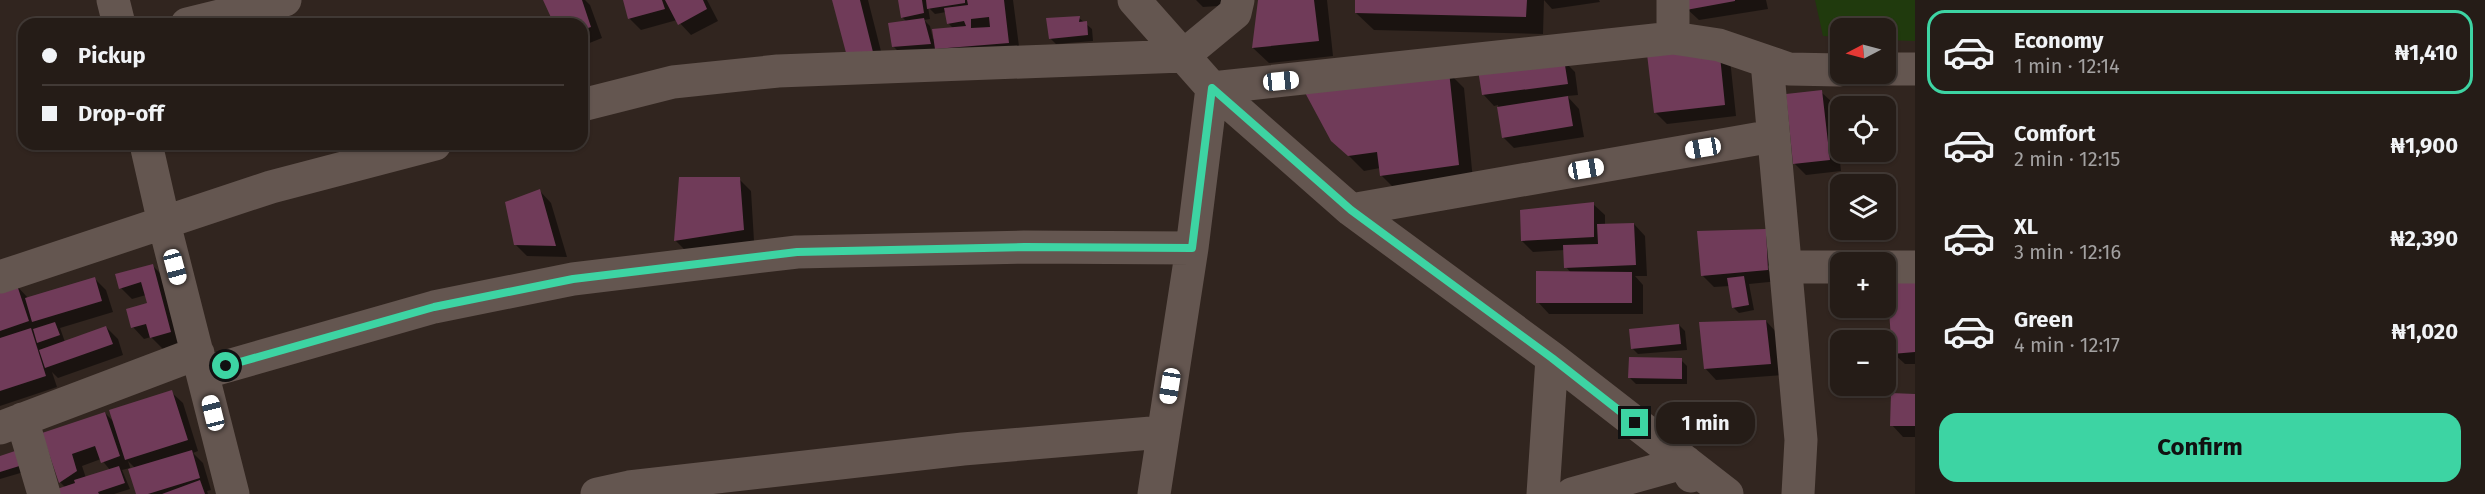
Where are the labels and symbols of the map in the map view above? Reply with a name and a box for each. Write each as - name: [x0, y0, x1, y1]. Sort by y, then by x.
- north arrow: [1830, 18, 1896, 84]
- car: [1262, 70, 1300, 92]
- car: [1684, 136, 1722, 160]
- car: [1567, 157, 1605, 181]
- car: [162, 247, 188, 287]
- route start: [212, 352, 239, 379]
- car: [1158, 367, 1182, 405]
- car: [200, 393, 226, 433]
- callout: 1 min: [1656, 402, 1755, 444]
- route end: [1621, 409, 1648, 436]

